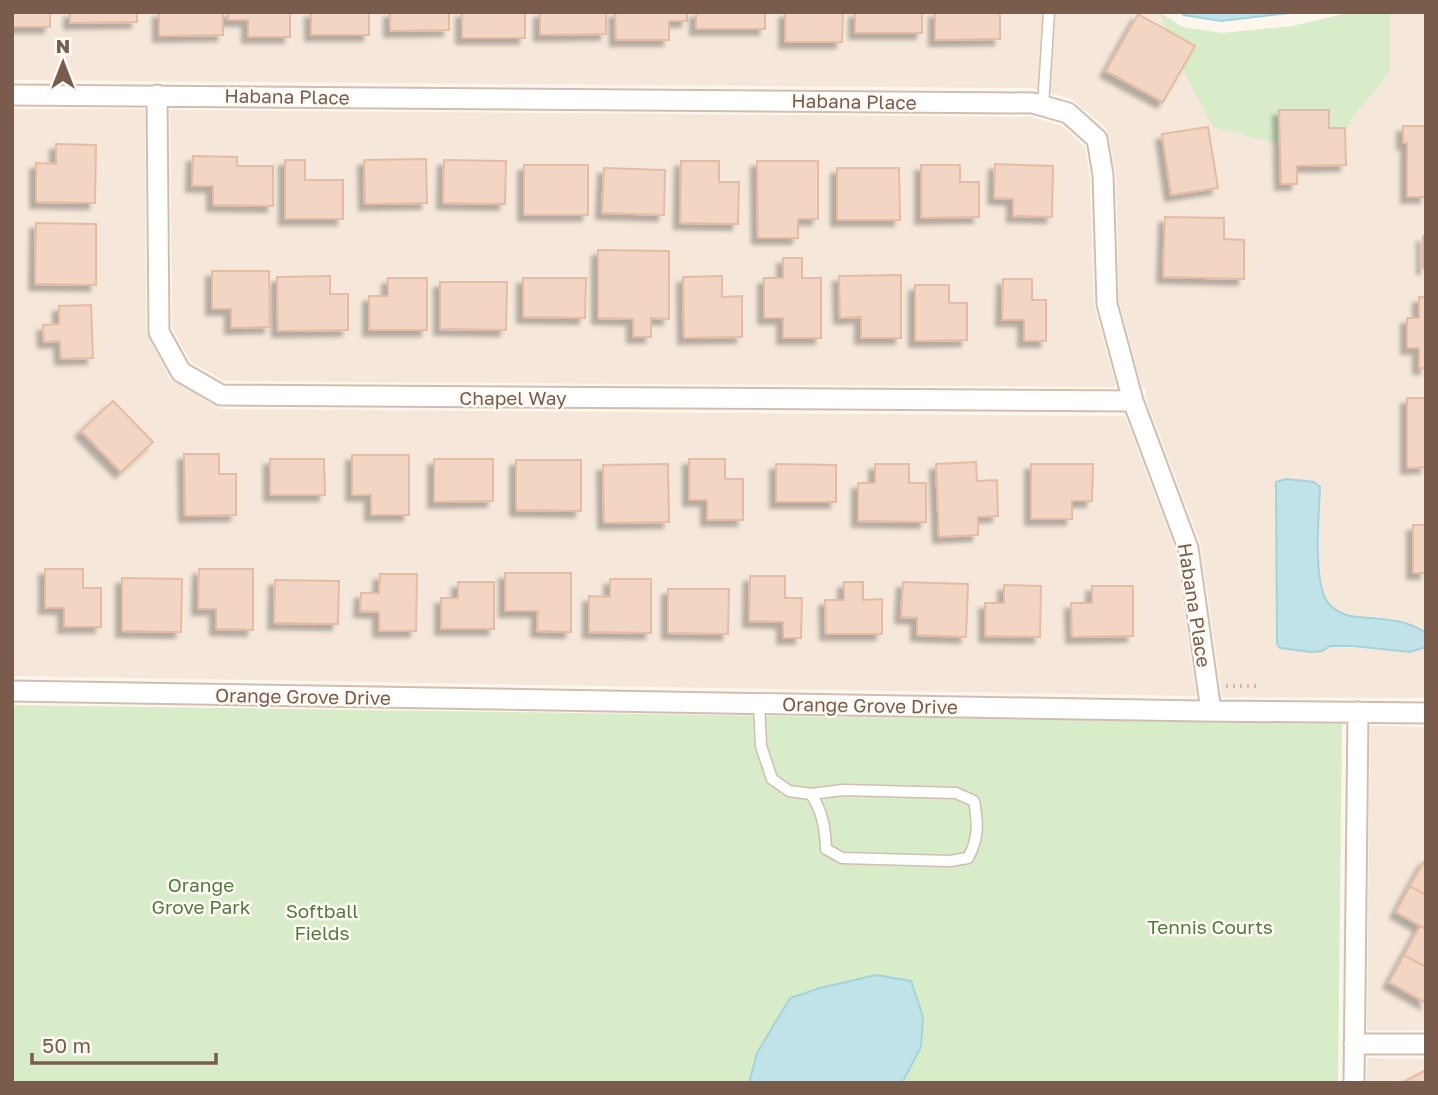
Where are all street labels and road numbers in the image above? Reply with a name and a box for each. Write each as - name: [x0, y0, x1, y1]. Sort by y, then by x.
- street label: Habana Place: [224, 83, 350, 109]
- street label: Habana Place: [791, 88, 917, 114]
- street label: Chapel Way: [459, 386, 567, 409]
- street label: Habana Place: [1174, 541, 1216, 669]
- street label: Orange Grove Drive: [215, 683, 391, 709]
- street label: Orange Grove Drive: [782, 692, 958, 718]

